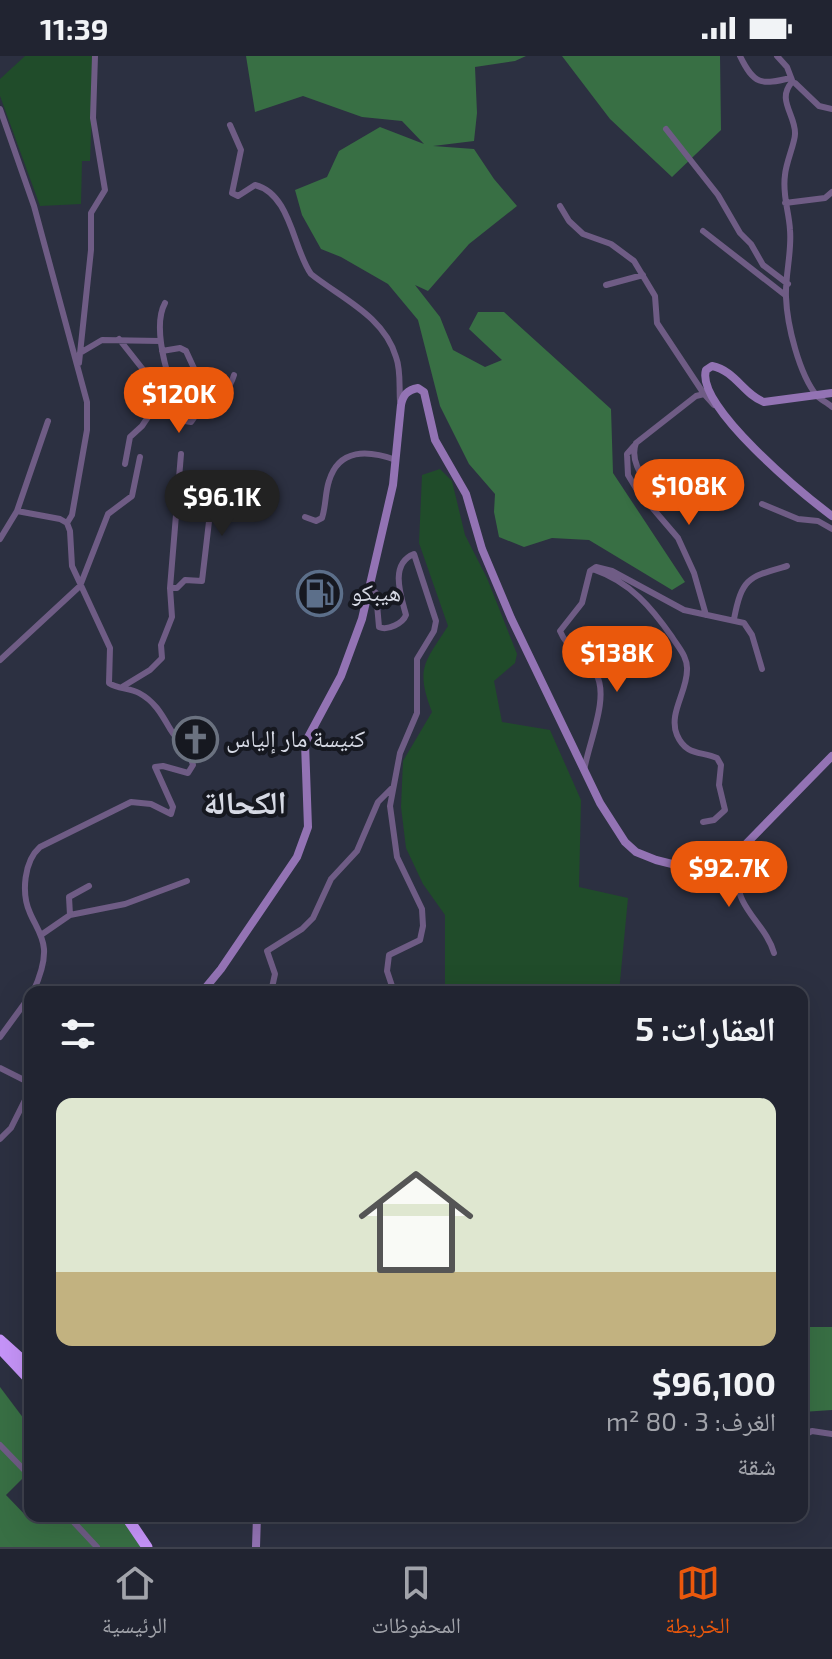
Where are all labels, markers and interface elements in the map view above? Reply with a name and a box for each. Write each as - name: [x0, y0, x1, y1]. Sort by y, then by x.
- text: 11:39: [40, 10, 108, 46]
- pin: $120K: [123, 367, 235, 435]
- text: $120K: [142, 377, 216, 408]
- pin: $108K: [633, 459, 745, 527]
- text: $108K: [651, 469, 727, 500]
- pin: $96.1K: [157, 470, 287, 538]
- text: $96.1K: [183, 480, 261, 511]
- fuel station icon: هيبكو: [296, 569, 344, 617]
- place label: هيبكو: [351, 577, 401, 607]
- pin: $138K: [561, 626, 673, 694]
- text: $138K: [580, 636, 654, 667]
- church icon: كنيسة مار إلياس: [171, 715, 219, 763]
- place label: كنيسة مار إلياس: [226, 723, 365, 754]
- district label: الكحالة: [203, 782, 287, 820]
- pin: $92.7K: [664, 841, 794, 909]
- text: $92.7K: [688, 851, 770, 882]
- text: العقارات: 5: [635, 1007, 776, 1048]
- icon: filters: [56, 1012, 100, 1056]
- icon: home: [344, 1150, 488, 1294]
- text: $96,100: [652, 1362, 776, 1403]
- text: الغرف: 3 · 80 m²: [606, 1405, 776, 1436]
- text: شقة: [737, 1449, 776, 1480]
- tab: الرئيسية: [102, 1561, 167, 1647]
- tab: المحفوظات: [371, 1561, 461, 1647]
- tab: الخريطة: [665, 1561, 730, 1647]

